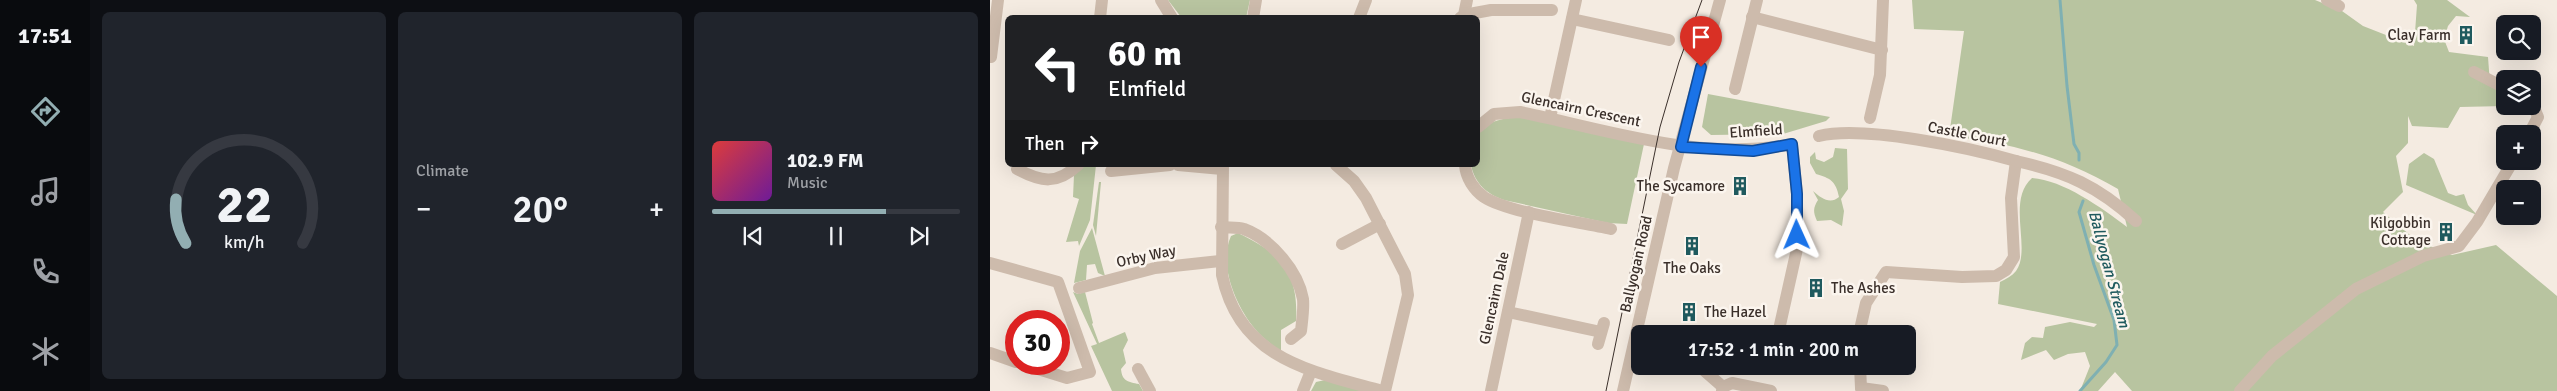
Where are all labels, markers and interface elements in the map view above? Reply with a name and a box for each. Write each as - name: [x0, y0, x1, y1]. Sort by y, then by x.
- map controls: [2496, 15, 2541, 225]
- button: search: [2496, 15, 2541, 60]
- pin: [1680, 16, 1722, 67]
- text: 17:51: [18, 22, 72, 49]
- icon: arrive: [1687, 23, 1715, 51]
- building icon: Clay Farm: [2455, 24, 2477, 46]
- place label: Clay Farm: [2387, 26, 2451, 44]
- text: 60 m: [1108, 32, 1182, 75]
- icon: left: [1025, 35, 1090, 100]
- button: layers: [2496, 70, 2541, 115]
- text: Elmfield: [1108, 75, 1186, 102]
- street label: Glencairn Crescent: [1520, 88, 1642, 130]
- icon: directions: [28, 94, 63, 129]
- street label: Castle Court: [1926, 118, 2008, 150]
- street label: Elmfield: [1729, 120, 1783, 142]
- button: +: [2496, 125, 2541, 170]
- icon: right: [1075, 130, 1103, 158]
- text: Then: [1025, 132, 1065, 156]
- text: 102.9 FM: [787, 149, 864, 173]
- text: Climate: [416, 161, 469, 181]
- text: 22: [216, 173, 272, 237]
- text: Music: [787, 173, 828, 193]
- icon: music: [28, 174, 63, 209]
- building icon: The Sycamore: [1729, 175, 1751, 197]
- place label: The Sycamore: [1637, 177, 1725, 195]
- button: −: [2496, 180, 2541, 225]
- text: 20°: [512, 186, 568, 233]
- text: −: [416, 192, 431, 226]
- text: +: [649, 192, 664, 226]
- position arrow: [1770, 208, 1822, 260]
- water label: Ballyogan Stream: [2084, 209, 2135, 331]
- street label: Ballyogan Road: [1616, 214, 1656, 314]
- place label: Kilgobbin Cottage: [2370, 214, 2431, 249]
- building icon: Kilgobbin Cottage: [2435, 221, 2457, 243]
- icon: previous: [739, 222, 767, 250]
- icon: pause: [822, 222, 850, 250]
- icon: next: [905, 222, 933, 250]
- text: km/h: [224, 231, 264, 253]
- building icon: The Oaks: [1681, 235, 1703, 257]
- street label: Orby Way: [1115, 241, 1177, 271]
- street label: Glencairn Dale: [1475, 250, 1513, 346]
- icon: phone: [28, 254, 63, 289]
- place label: The Oaks: [1663, 259, 1721, 277]
- building icon: The Ashes: [1805, 277, 1827, 299]
- place label: The Ashes: [1831, 279, 1896, 297]
- building icon: The Hazel: [1678, 301, 1700, 323]
- place label: The Hazel: [1704, 303, 1766, 321]
- speed limit sign: 30: [1005, 310, 1070, 375]
- icon: climate: [28, 334, 63, 369]
- text: 17:52 · 1 min · 200 m: [1688, 338, 1859, 362]

